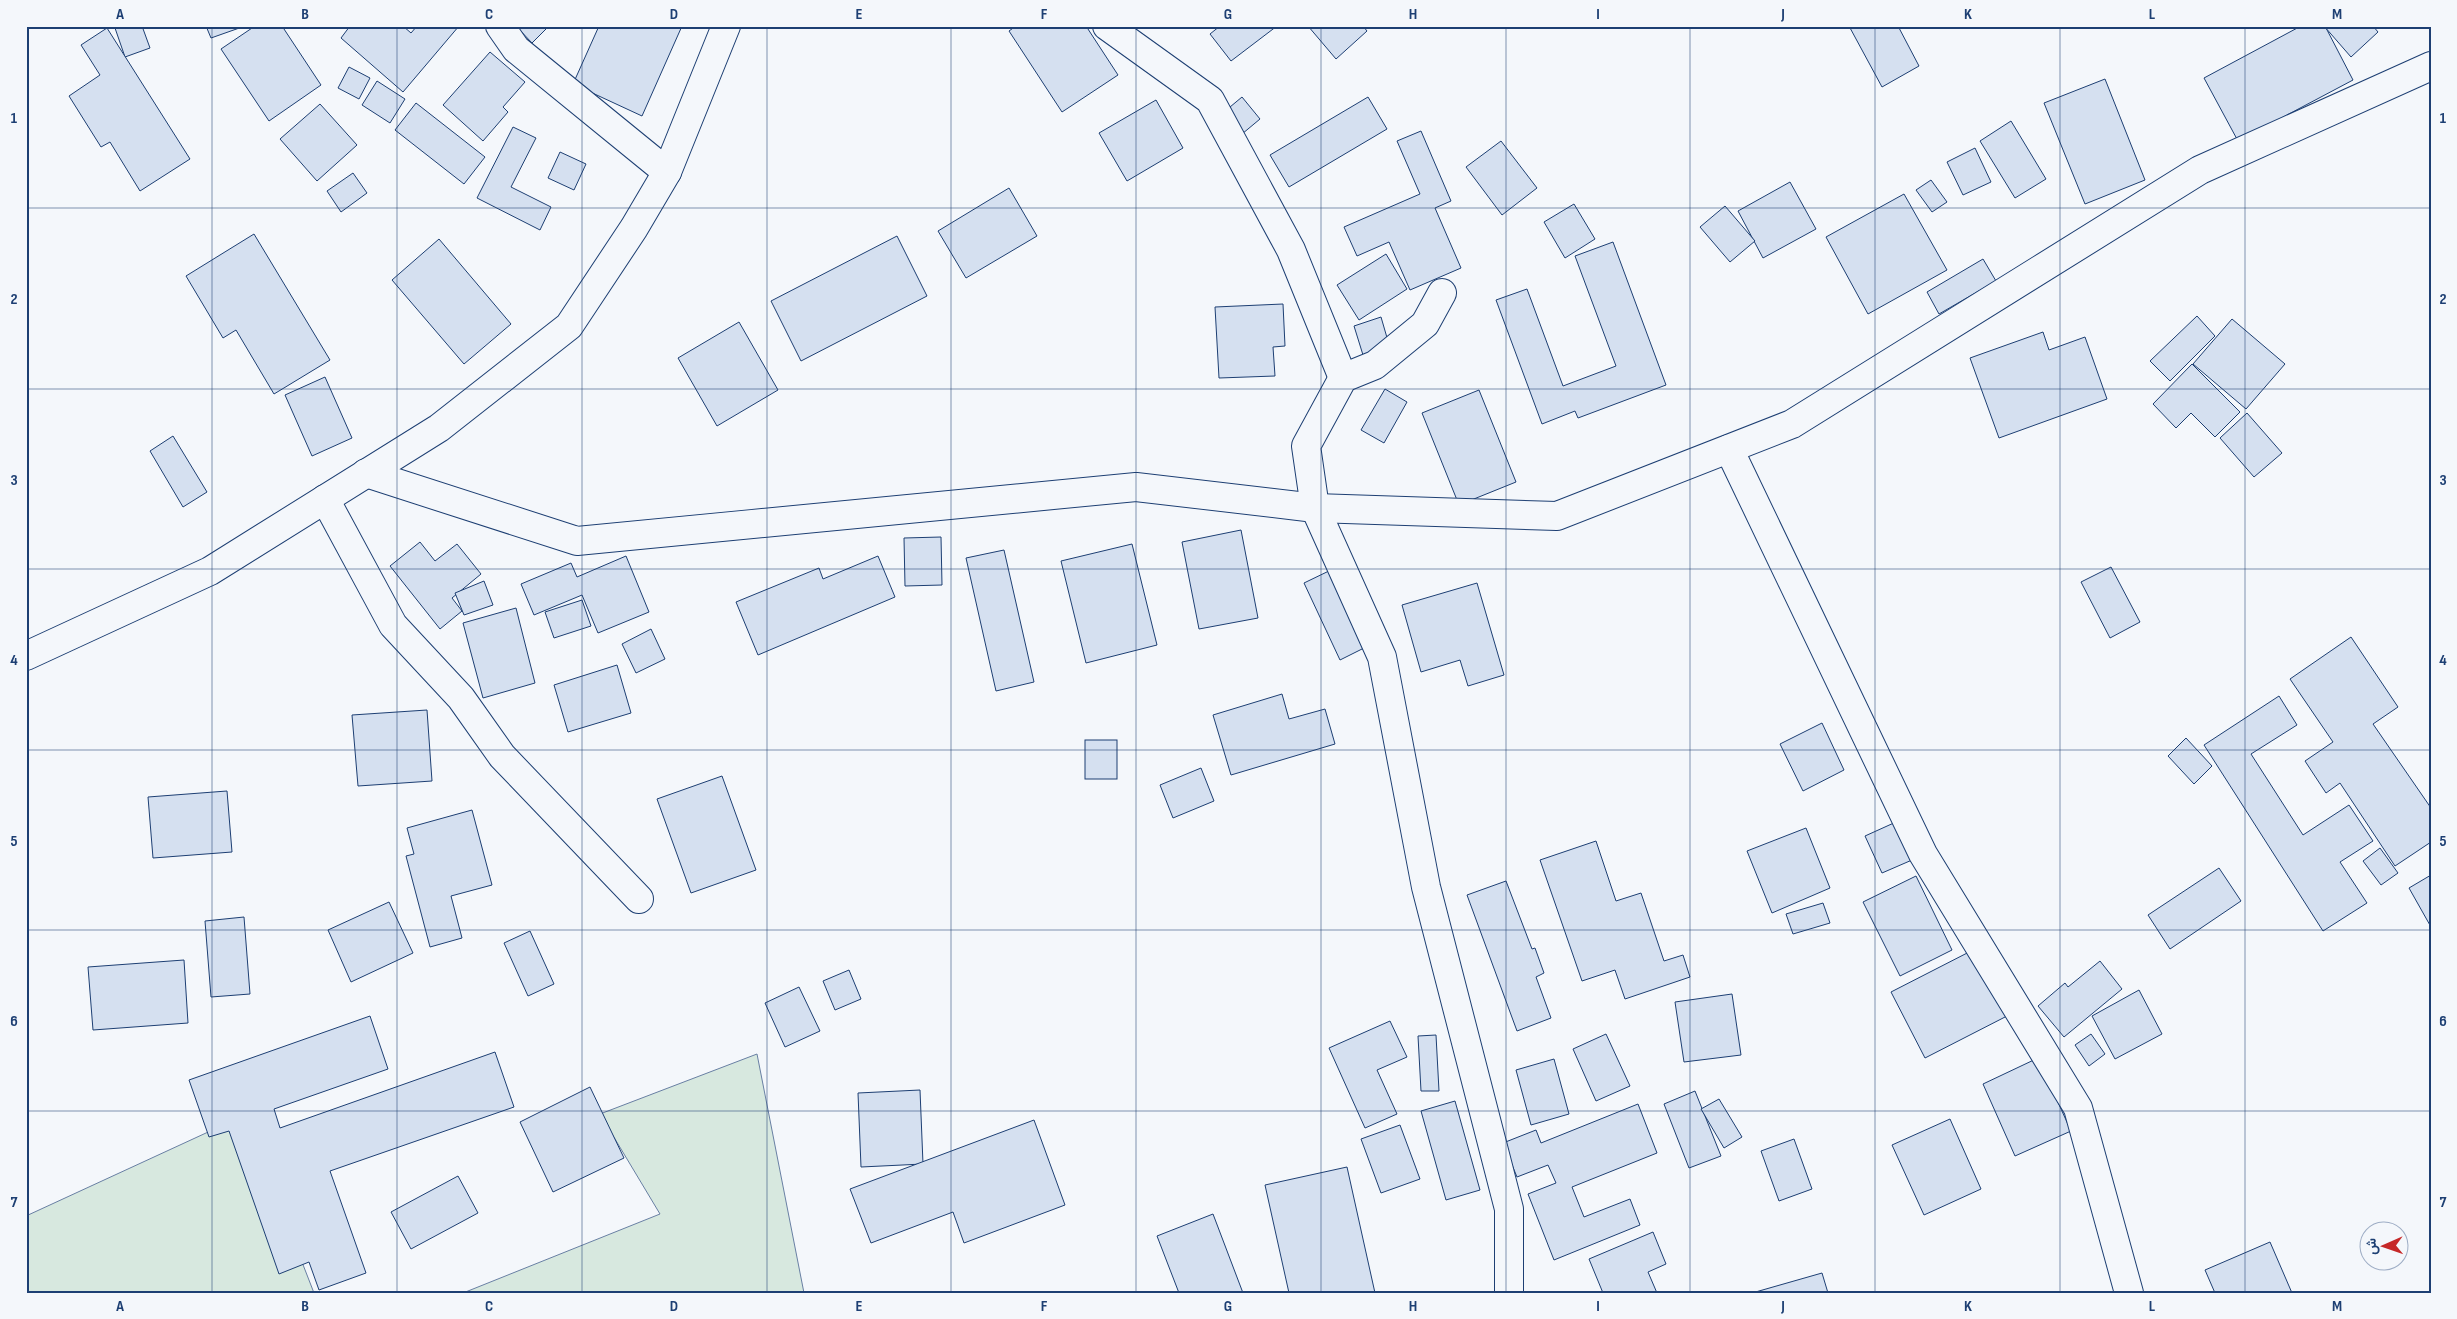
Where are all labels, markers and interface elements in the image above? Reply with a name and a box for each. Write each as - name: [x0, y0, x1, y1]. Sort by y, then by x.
- text: A: [115, 5, 124, 24]
- text: B: [301, 5, 309, 24]
- text: C: [485, 5, 493, 24]
- text: D: [670, 5, 678, 24]
- text: E: [856, 5, 863, 24]
- text: F: [1041, 5, 1048, 24]
- text: G: [1224, 5, 1232, 24]
- text: H: [1409, 5, 1417, 24]
- text: I: [1596, 5, 1600, 24]
- text: J: [1780, 5, 1785, 24]
- text: K: [1964, 5, 1972, 24]
- text: L: [2149, 5, 2156, 24]
- text: M: [2332, 5, 2342, 24]
- text: 1: [11, 109, 18, 128]
- text: 1: [2440, 109, 2447, 128]
- text: 2: [10, 290, 18, 309]
- text: 2: [2439, 290, 2447, 309]
- text: 3: [10, 471, 18, 490]
- text: 3: [2439, 471, 2447, 490]
- text: 4: [10, 651, 18, 670]
- text: 4: [2439, 651, 2447, 670]
- text: 5: [10, 832, 18, 851]
- text: 5: [2439, 832, 2447, 851]
- text: 6: [10, 1012, 18, 1031]
- text: 6: [2439, 1012, 2447, 1031]
- text: 7: [11, 1193, 18, 1212]
- text: 7: [2440, 1193, 2447, 1212]
- north arrow: [2360, 1222, 2410, 1272]
- text: ش: [2363, 1238, 2380, 1255]
- text: A: [115, 1297, 124, 1316]
- text: B: [301, 1297, 309, 1316]
- text: C: [485, 1297, 493, 1316]
- text: D: [670, 1297, 678, 1316]
- text: E: [856, 1297, 863, 1316]
- text: F: [1041, 1297, 1048, 1316]
- text: G: [1224, 1297, 1232, 1316]
- text: H: [1409, 1297, 1417, 1316]
- text: I: [1596, 1297, 1600, 1316]
- text: J: [1780, 1297, 1785, 1316]
- text: K: [1964, 1297, 1972, 1316]
- text: L: [2149, 1297, 2156, 1316]
- text: M: [2332, 1297, 2342, 1316]

